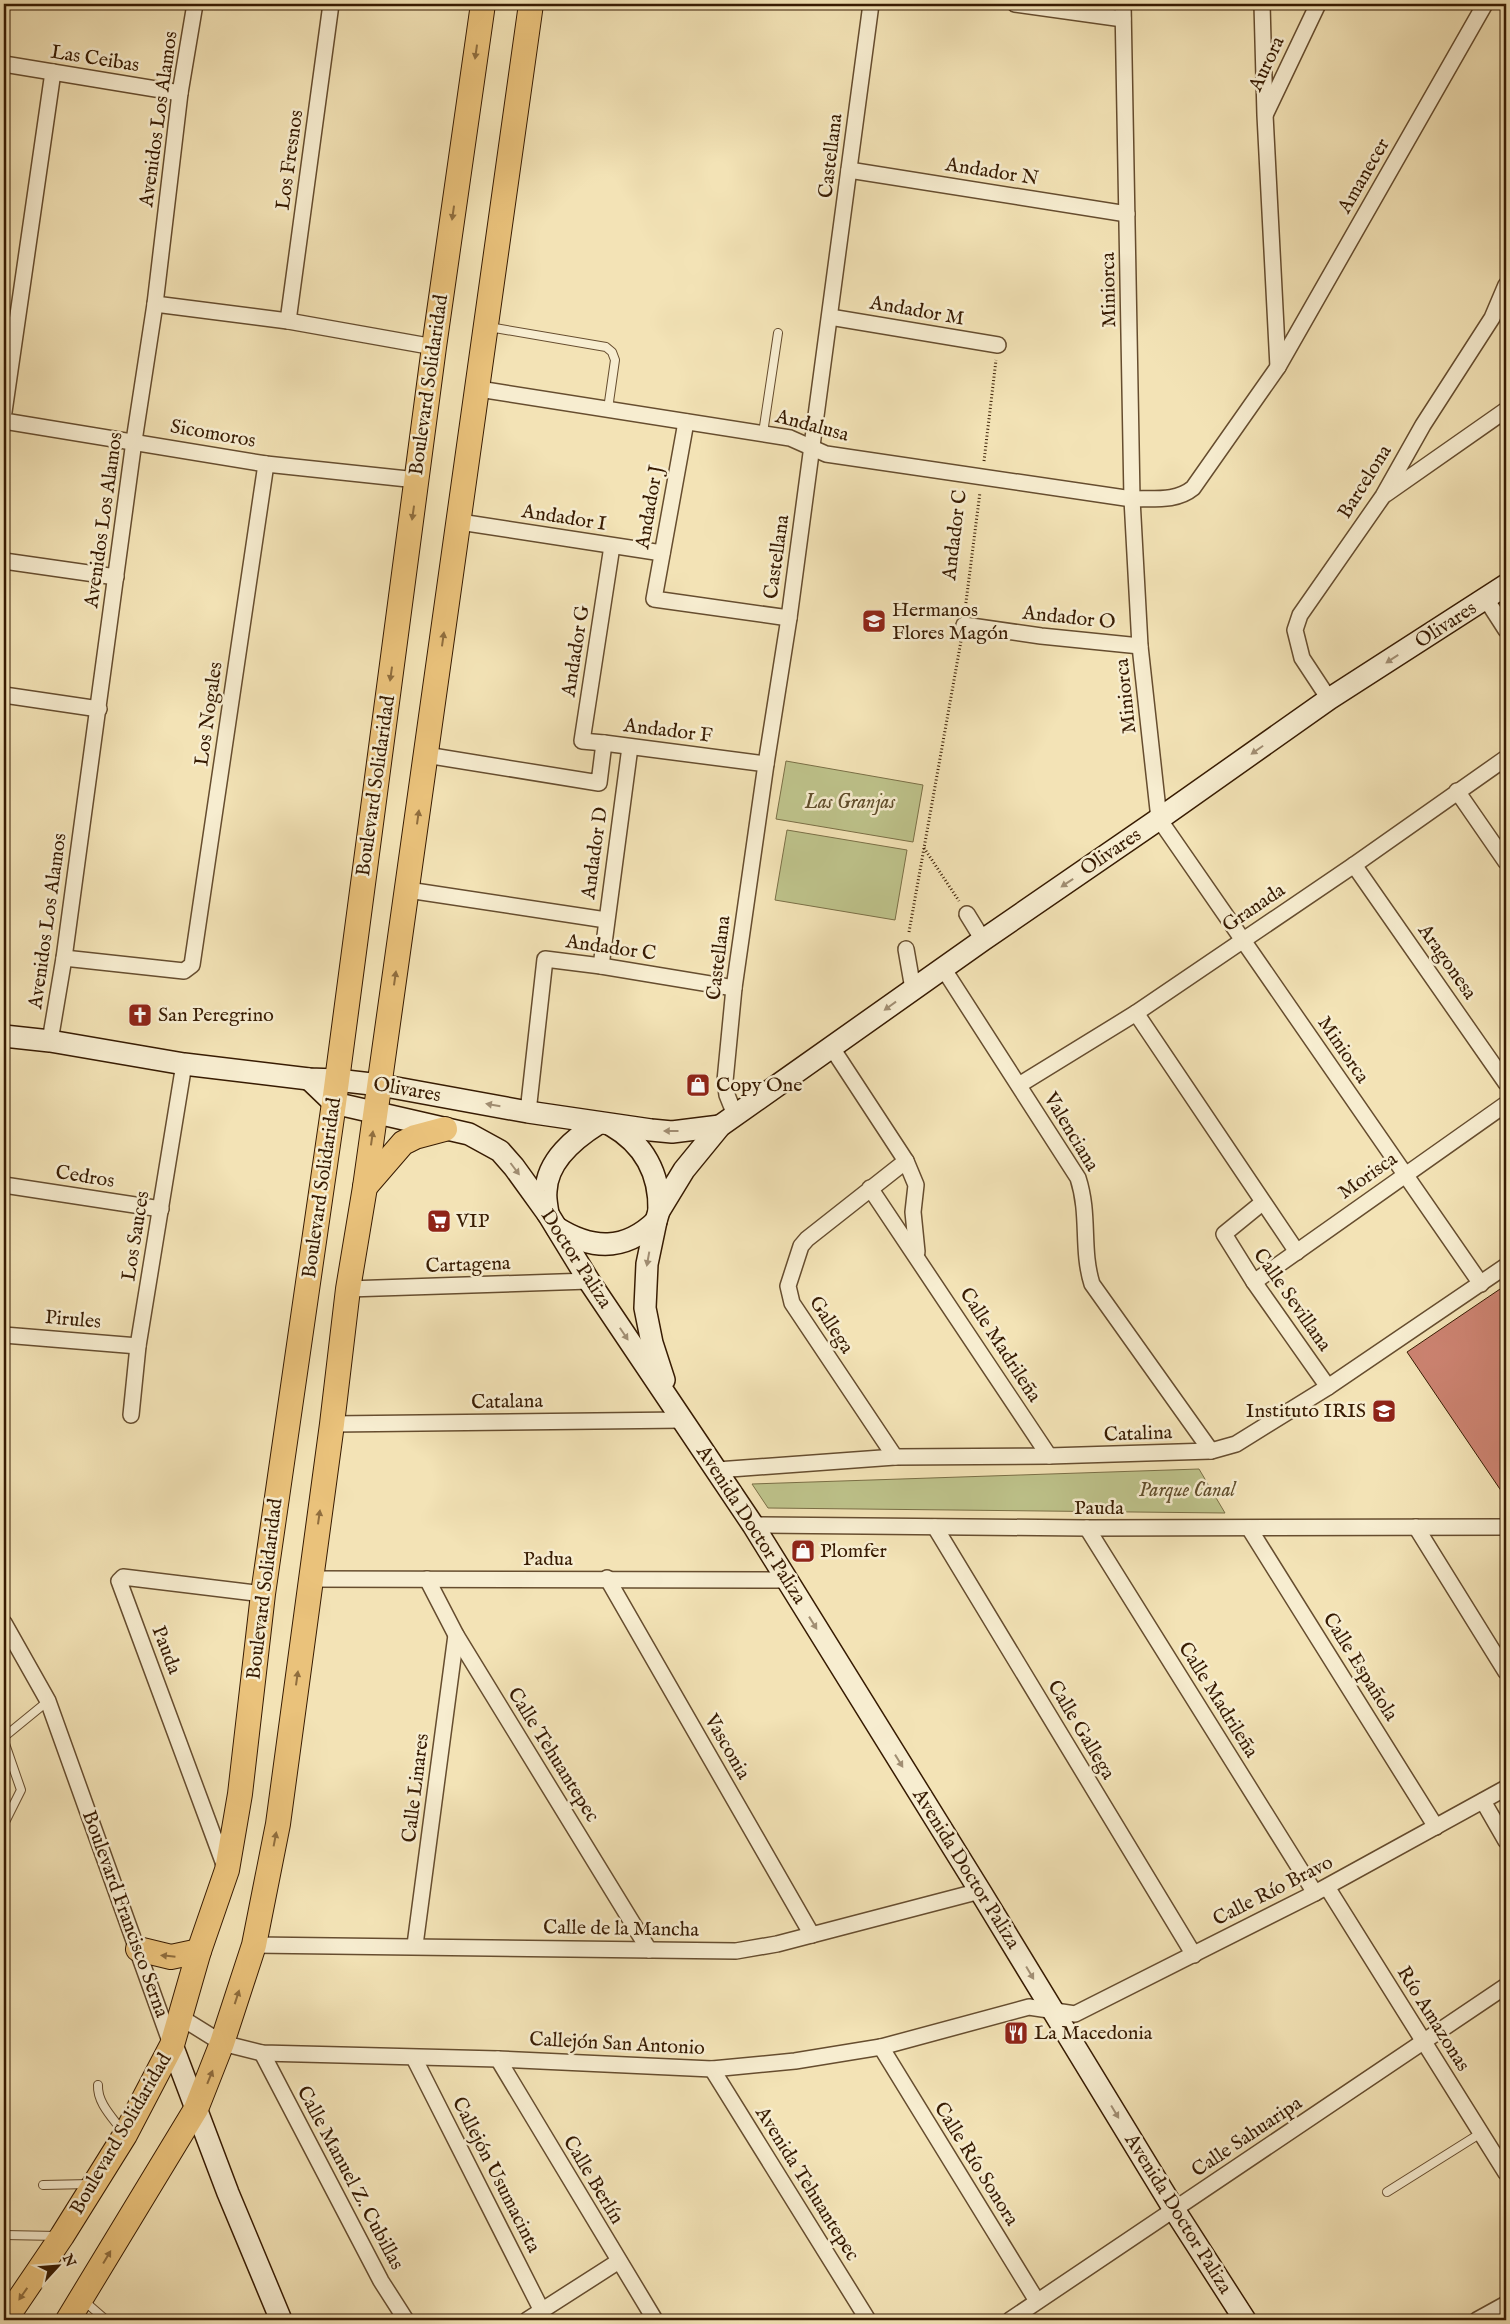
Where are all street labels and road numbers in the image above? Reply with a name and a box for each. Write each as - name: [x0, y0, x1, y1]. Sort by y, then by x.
- street label: Avenidos Los Alamos: [134, 30, 184, 209]
- street label: Aurora: [1243, 32, 1291, 96]
- street label: Las Ceibas: [49, 40, 141, 78]
- street label: Los Fresnos: [271, 108, 309, 212]
- street label: Castellana: [813, 112, 849, 200]
- street label: Amanecer: [1332, 133, 1396, 219]
- street label: Andador N: [943, 152, 1040, 192]
- street label: Miniorca: [1096, 252, 1122, 328]
- street label: Andador M: [867, 290, 966, 332]
- street label: Boulevard Solidaridad: [404, 293, 454, 477]
- street label: Andalusa: [772, 404, 852, 448]
- street label: Sicomoros: [168, 414, 258, 454]
- street label: Avenidos Los Alamos: [79, 431, 129, 610]
- street label: Barcelona: [1333, 440, 1398, 524]
- street label: Andador J: [630, 463, 670, 552]
- street label: Andador C: [937, 488, 973, 583]
- street label: Andador I: [519, 499, 608, 537]
- street label: Castellana: [759, 513, 795, 601]
- street label: Olivares: [1411, 596, 1481, 654]
- street label: Andador O: [1020, 601, 1117, 635]
- street label: Andador G: [556, 603, 596, 700]
- street label: Miniorca: [1110, 657, 1142, 735]
- street label: Los Nogales: [189, 660, 229, 768]
- street label: Boulevard Solidaridad: [351, 694, 401, 878]
- street label: Andador F: [621, 713, 714, 749]
- street label: Andador D: [576, 805, 614, 902]
- street label: Olivares: [1076, 823, 1146, 881]
- street label: Avenidos Los Alamos: [23, 832, 73, 1011]
- street label: Granada: [1218, 878, 1291, 938]
- street label: Castellana: [701, 914, 737, 1002]
- street label: Aragonesa: [1411, 919, 1482, 1005]
- street label: Andador C: [563, 929, 658, 967]
- street label: Miniorca: [1312, 1012, 1375, 1089]
- street label: Olivares: [371, 1072, 443, 1108]
- street label: Valenciana: [1037, 1087, 1104, 1176]
- street label: Boulevard Solidaridad: [297, 1096, 347, 1280]
- street label: Morisca: [1334, 1147, 1403, 1205]
- street label: Cedros: [54, 1160, 116, 1194]
- street label: Los Sauces: [117, 1189, 155, 1283]
- street label: Doctor Paliza: [535, 1205, 618, 1314]
- street label: Calle Sevillana: [1247, 1244, 1337, 1357]
- street label: Cartagena: [425, 1251, 511, 1279]
- street label: Calle Madrileña: [954, 1283, 1047, 1407]
- street label: Gallega: [803, 1291, 859, 1359]
- street label: Pirules: [44, 1305, 102, 1335]
- street label: Catalana: [471, 1389, 543, 1415]
- street label: Catalina: [1103, 1420, 1173, 1448]
- street label: Avenida Doctor Paliza: [690, 1440, 812, 1609]
- street label: Pauda: [1074, 1496, 1124, 1521]
- street label: Boulevard Solidaridad: [241, 1497, 289, 1681]
- street label: Padua: [523, 1547, 573, 1572]
- street label: Calle Española: [1317, 1608, 1403, 1726]
- street label: Pauda: [145, 1622, 187, 1678]
- street label: Calle Madrileña: [1172, 1637, 1264, 1763]
- street label: Calle Gallega: [1042, 1676, 1121, 1784]
- street label: Calle Tehuantepec: [502, 1683, 604, 1827]
- street label: Vasconia: [698, 1709, 756, 1784]
- street label: Calle Linares: [397, 1732, 435, 1844]
- street label: Avenida Doctor Paliza: [906, 1783, 1026, 1954]
- street label: Boulevard Francisco Serna: [76, 1807, 174, 2021]
- street label: Calle Río Bravo: [1209, 1850, 1337, 1932]
- street label: Calle de la Mancha: [543, 1915, 700, 1943]
- street label: Río Amazonas: [1391, 1962, 1475, 2076]
- street label: Callejón San Antonio: [529, 2027, 706, 2061]
- street label: Boulevard Solidaridad: [65, 2049, 178, 2219]
- street label: Calle Manuel Z. Cubillas: [291, 2082, 409, 2274]
- street label: Calle Sahuaripa: [1187, 2091, 1307, 2183]
- street label: Callejón Usumacinta: [446, 2093, 546, 2257]
- street label: Calle Río Sonora: [928, 2098, 1024, 2231]
- street label: Avenida Tehuantepec: [749, 2101, 865, 2266]
- street label: Avenida Doctor Paliza: [1118, 2128, 1238, 2299]
- street label: Calle Berlín: [557, 2131, 629, 2229]

